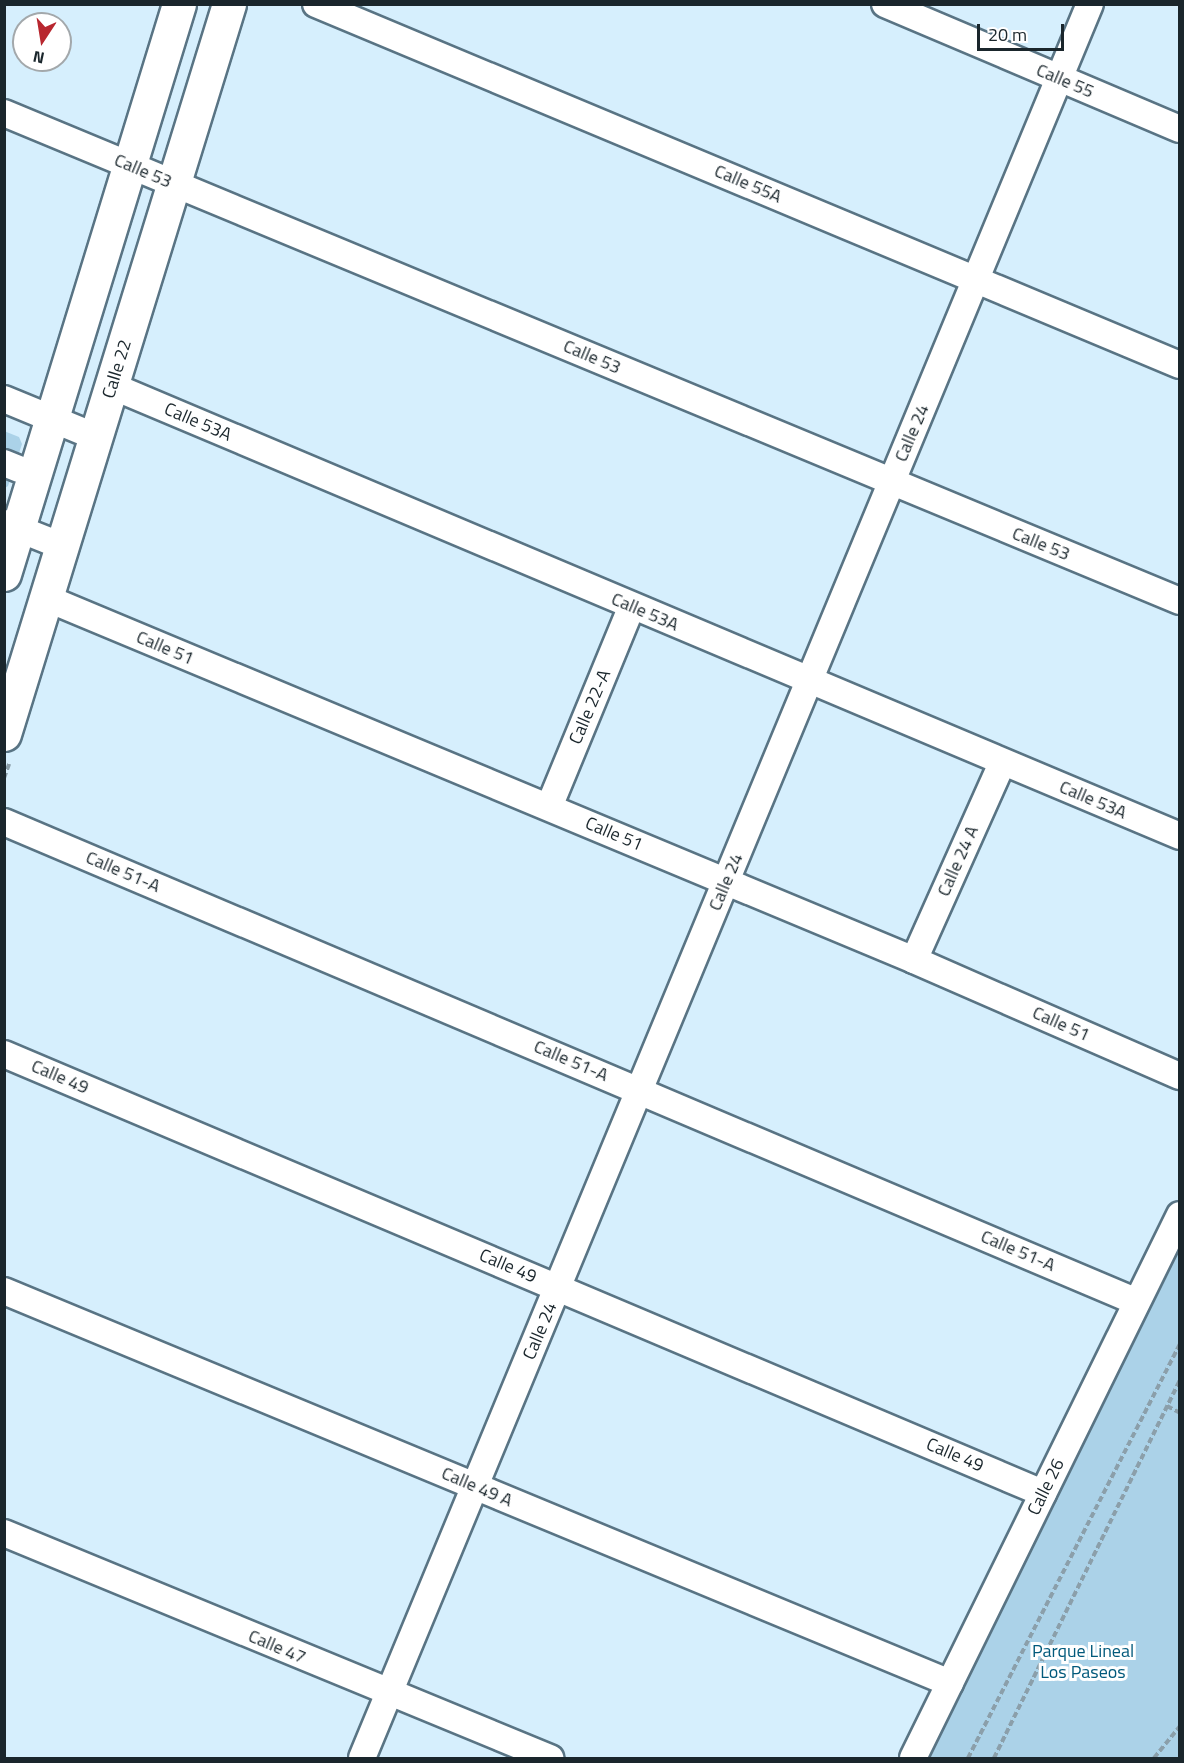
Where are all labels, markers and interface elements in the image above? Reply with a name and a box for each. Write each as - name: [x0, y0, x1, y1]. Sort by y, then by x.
- north arrow: [12, 12, 72, 72]
- scale bar: [980, 12, 1067, 50]
- text: 20 m: [988, 21, 1027, 48]
- text: N: [31, 45, 47, 71]
- street label: Calle 55: [1033, 59, 1097, 103]
- street label: Calle 53: [111, 149, 175, 193]
- street label: Calle 55A: [711, 160, 785, 208]
- street label: Calle 53: [560, 335, 624, 379]
- street label: Calle 22: [98, 337, 136, 401]
- street label: Calle 53A: [161, 398, 235, 446]
- street label: Calle 24: [890, 401, 934, 465]
- street label: Calle 53: [1009, 523, 1073, 565]
- street label: Calle 53A: [608, 588, 682, 636]
- street label: Calle 51: [133, 626, 197, 670]
- street label: Calle 22-A: [565, 667, 615, 747]
- street label: Calle 53A: [1056, 776, 1130, 824]
- street label: Calle 51: [582, 812, 646, 856]
- street label: Calle 24 A: [933, 822, 983, 900]
- street label: Calle 51-A: [83, 847, 163, 897]
- street label: Calle 24: [704, 850, 748, 914]
- street label: Calle 51: [1029, 1002, 1093, 1046]
- street label: Calle 51-A: [531, 1036, 611, 1086]
- street label: Calle 49: [28, 1055, 92, 1099]
- street label: Calle 51-A: [978, 1226, 1058, 1276]
- street label: Calle 49: [476, 1244, 540, 1288]
- street label: Calle 24: [518, 1299, 562, 1363]
- street label: Calle 49: [923, 1433, 987, 1477]
- street label: Calle 26: [1023, 1455, 1069, 1519]
- street label: Calle 49 A: [438, 1462, 516, 1512]
- street label: Calle 47: [245, 1625, 309, 1669]
- park label: Parque Lineal Los Paseos: [1032, 1641, 1134, 1684]

